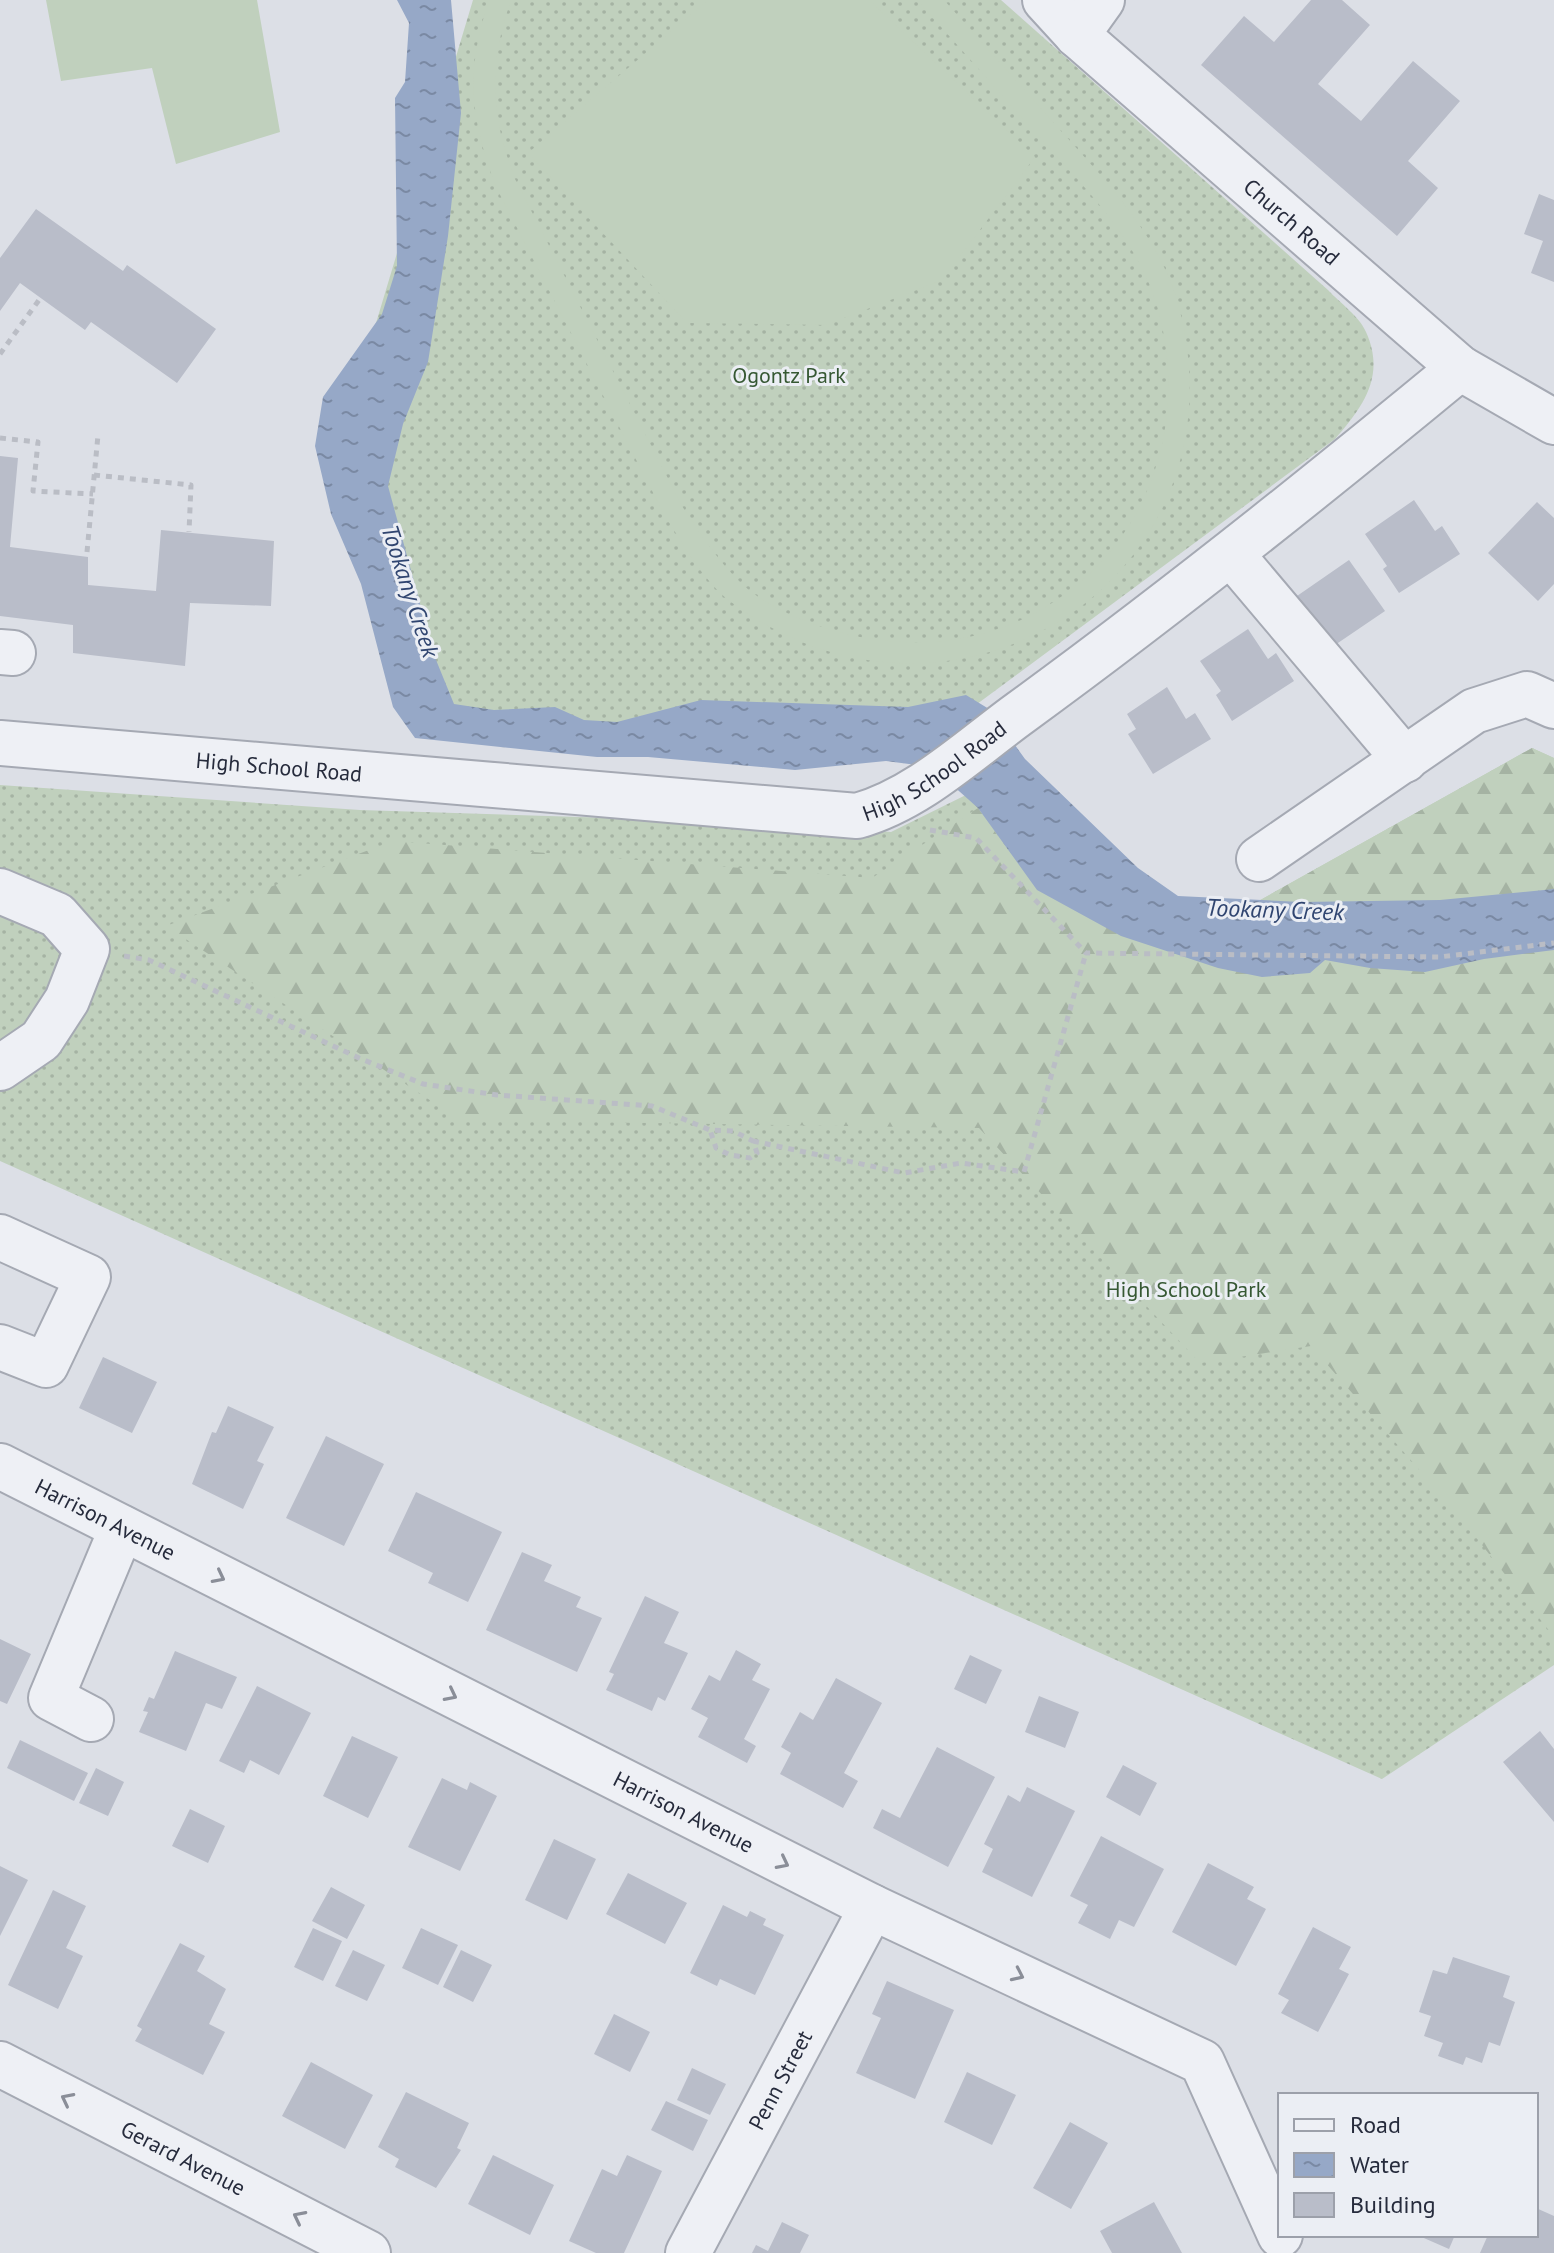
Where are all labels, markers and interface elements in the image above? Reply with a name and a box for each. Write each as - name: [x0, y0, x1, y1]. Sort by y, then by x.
- street label: Church Road: [1238, 172, 1346, 271]
- park label: Ogontz Park: [732, 361, 846, 389]
- water label: Tookany Creek: [374, 520, 447, 662]
- street label: High School Road: [859, 714, 1012, 827]
- street label: High School Road: [195, 746, 363, 788]
- water label: Tookany Creek: [1206, 892, 1346, 927]
- park label: High School Park: [1106, 1275, 1267, 1303]
- street label: Harrison Avenue: [30, 1472, 180, 1566]
- one-way arrow: [211, 1567, 226, 1583]
- one-way arrow: [443, 1685, 458, 1700]
- street label: Harrison Avenue: [609, 1765, 758, 1859]
- one-way arrow: [775, 1853, 790, 1868]
- one-way arrow: [1009, 1965, 1024, 1981]
- street label: Penn Street: [742, 2025, 818, 2135]
- one-way arrow: [61, 2093, 76, 2108]
- legend: [1278, 2093, 1538, 2237]
- text: Road: [1350, 2109, 1401, 2140]
- street label: Gerard Avenue: [116, 2115, 250, 2202]
- text: Water: [1350, 2149, 1409, 2180]
- text: Building: [1350, 2189, 1436, 2220]
- one-way arrow: [292, 2212, 307, 2227]

